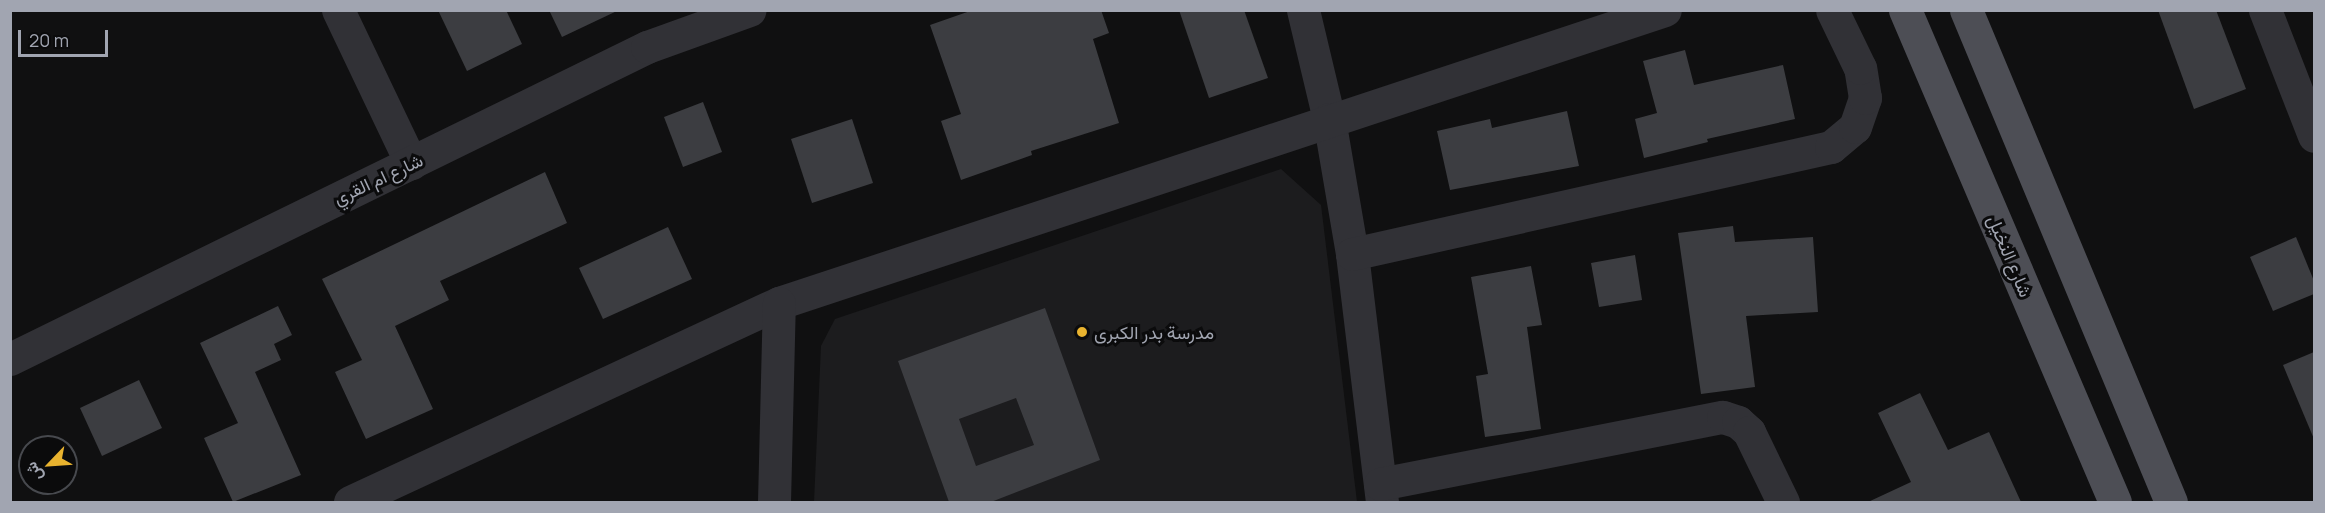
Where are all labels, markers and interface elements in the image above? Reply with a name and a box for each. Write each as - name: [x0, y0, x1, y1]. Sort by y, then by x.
- scale bar: [21, 18, 111, 56]
- text: 20 m: [29, 28, 69, 52]
- street label: شارع ام القري: [330, 149, 426, 209]
- street label: شارع النخيل: [1983, 212, 2037, 300]
- place label: مدرسة بدر الكبرى: [1094, 321, 1214, 343]
- marker: مدرسة بدر الكبرى: [1075, 325, 1089, 339]
- north arrow: [18, 435, 78, 495]
- text: ش: [19, 458, 48, 485]

